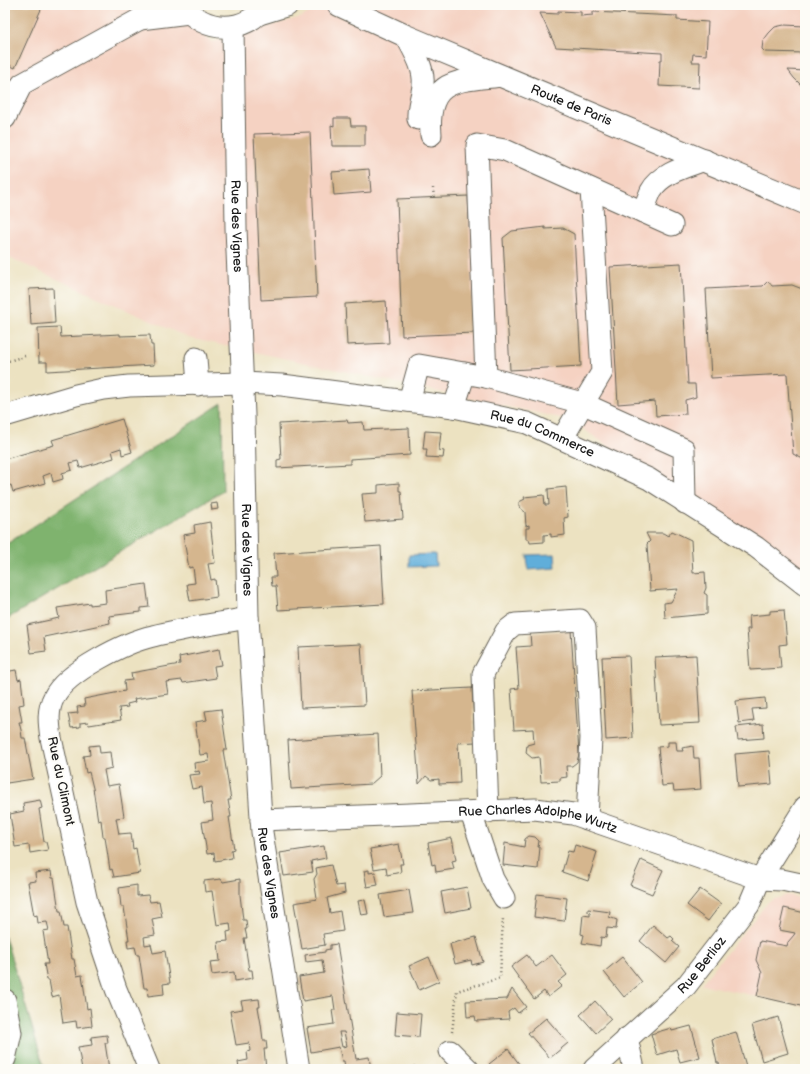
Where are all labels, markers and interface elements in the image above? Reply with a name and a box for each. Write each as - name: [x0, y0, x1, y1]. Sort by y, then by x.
- street label: Route de Paris: [528, 81, 615, 129]
- street label: Rue des Vignes: [227, 180, 246, 273]
- street label: Rue du Commerce: [489, 407, 597, 461]
- street label: Rue des Vignes: [238, 503, 256, 597]
- street label: Rue du Climont: [44, 735, 78, 827]
- street label: Rue Charles Adolphe Wurtz: [458, 801, 620, 837]
- street label: Rue des Vignes: [254, 827, 284, 920]
- street label: Rue Berlioz: [675, 933, 730, 997]

